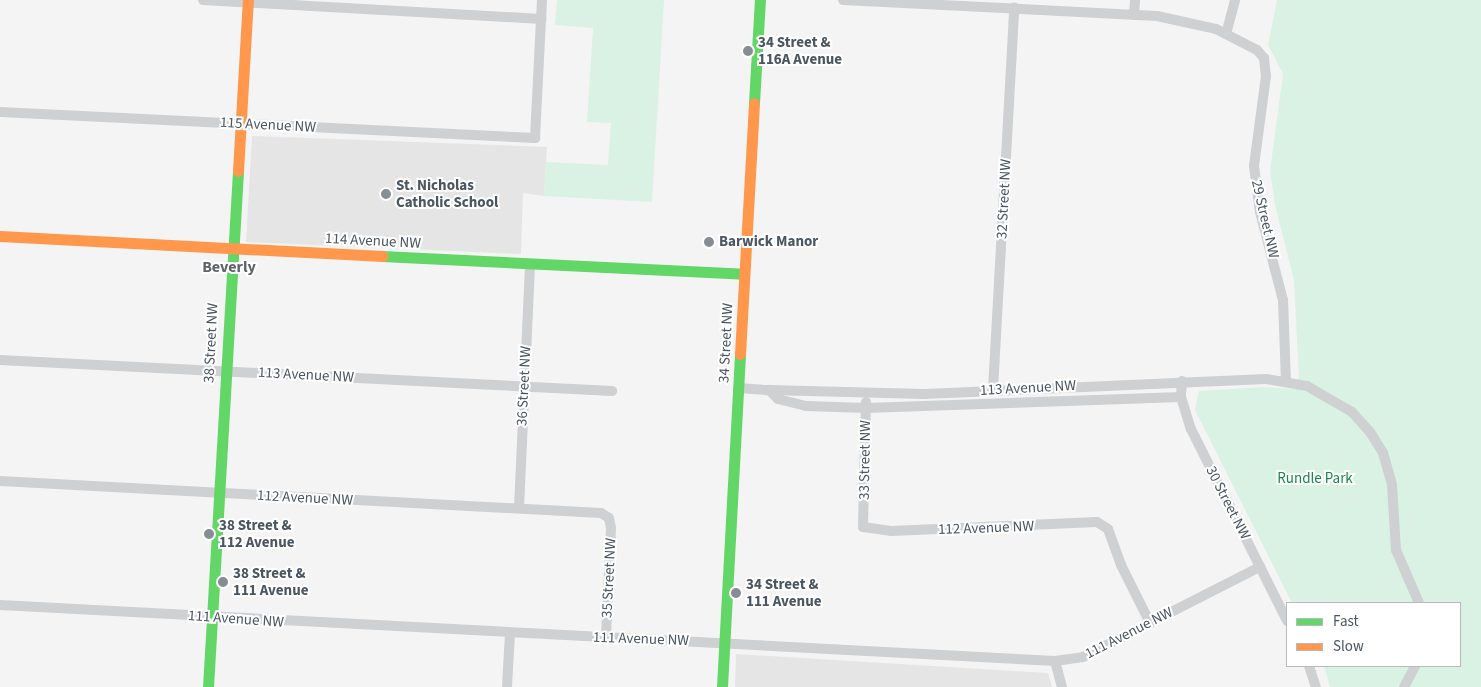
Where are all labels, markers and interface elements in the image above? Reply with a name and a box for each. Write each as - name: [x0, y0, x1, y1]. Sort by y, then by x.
- place label: 34 Street & 116A Avenue: [758, 33, 842, 68]
- marker: 34 Street & 116A Avenue: [742, 45, 754, 57]
- street label: 115 Avenue NW: [220, 113, 316, 137]
- street label: 32 Street NW: [993, 159, 1015, 239]
- place label: St. Nicholas Catholic School: [396, 176, 498, 211]
- street label: 29 Street NW: [1247, 178, 1283, 260]
- marker: St. Nicholas Catholic School: [380, 188, 392, 200]
- street label: 114 Avenue NW: [325, 229, 421, 253]
- place label: Barwick Manor: [719, 233, 818, 251]
- marker: Barwick Manor: [703, 236, 715, 248]
- district label: Beverly: [202, 257, 256, 277]
- street label: 38 Street NW: [200, 303, 222, 383]
- street label: 34 Street NW: [715, 303, 737, 383]
- street label: 36 Street NW: [513, 346, 535, 426]
- street label: 113 Avenue NW: [258, 363, 354, 387]
- street label: 113 Avenue NW: [980, 376, 1076, 400]
- street label: 33 Street NW: [855, 420, 875, 500]
- street label: 30 Street NW: [1202, 463, 1254, 543]
- park label: Rundle Park: [1277, 470, 1353, 488]
- street label: 112 Avenue NW: [257, 486, 353, 510]
- place label: 38 Street & 112 Avenue: [219, 516, 294, 551]
- street label: 112 Avenue NW: [938, 517, 1034, 539]
- marker: 38 Street & 112 Avenue: [203, 528, 215, 540]
- street label: 35 Street NW: [598, 538, 620, 618]
- place label: 38 Street & 111 Avenue: [233, 564, 308, 599]
- place label: 34 Street & 111 Avenue: [746, 575, 821, 610]
- marker: 38 Street & 111 Avenue: [217, 576, 229, 588]
- marker: 34 Street & 111 Avenue: [730, 587, 742, 599]
- legend: [1286, 602, 1461, 667]
- street label: 111 Avenue NW: [1082, 603, 1176, 663]
- street label: 111 Avenue NW: [187, 607, 285, 631]
- text: Fast: [1333, 611, 1359, 632]
- street label: 111 Avenue NW: [593, 628, 689, 650]
- text: Slow: [1333, 636, 1364, 657]

